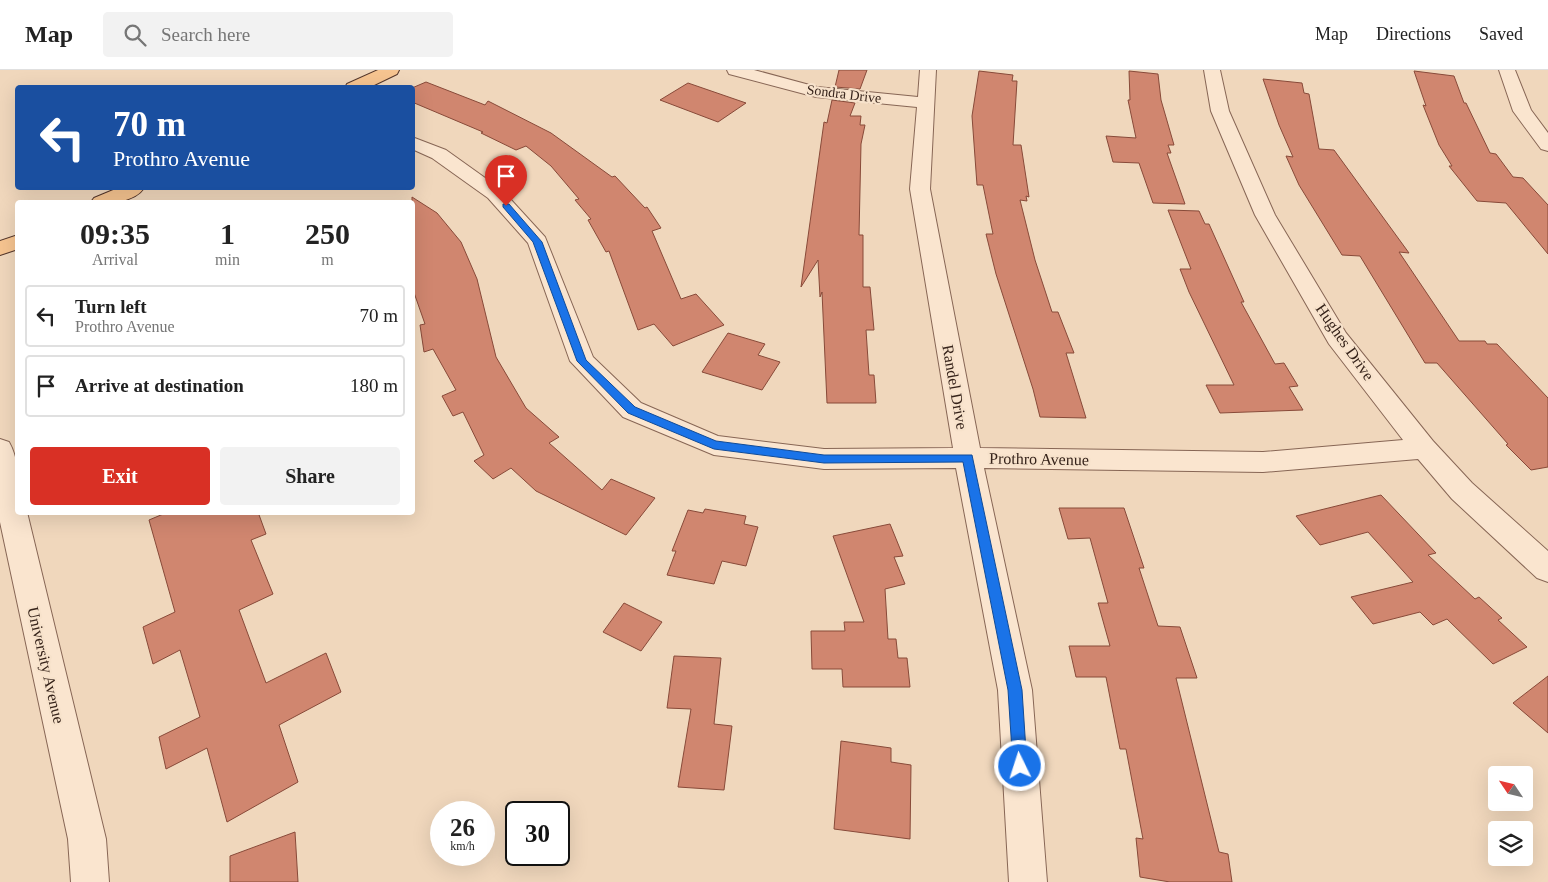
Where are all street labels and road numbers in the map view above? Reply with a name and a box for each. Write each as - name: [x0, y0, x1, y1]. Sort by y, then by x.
- street label: Sondra Drive: [806, 82, 882, 106]
- street label: Hughes Drive: [1312, 301, 1378, 384]
- street label: Randel Drive: [939, 343, 971, 431]
- street label: Prothro Avenue: [989, 450, 1089, 468]
- street label: University Avenue: [23, 605, 68, 725]

